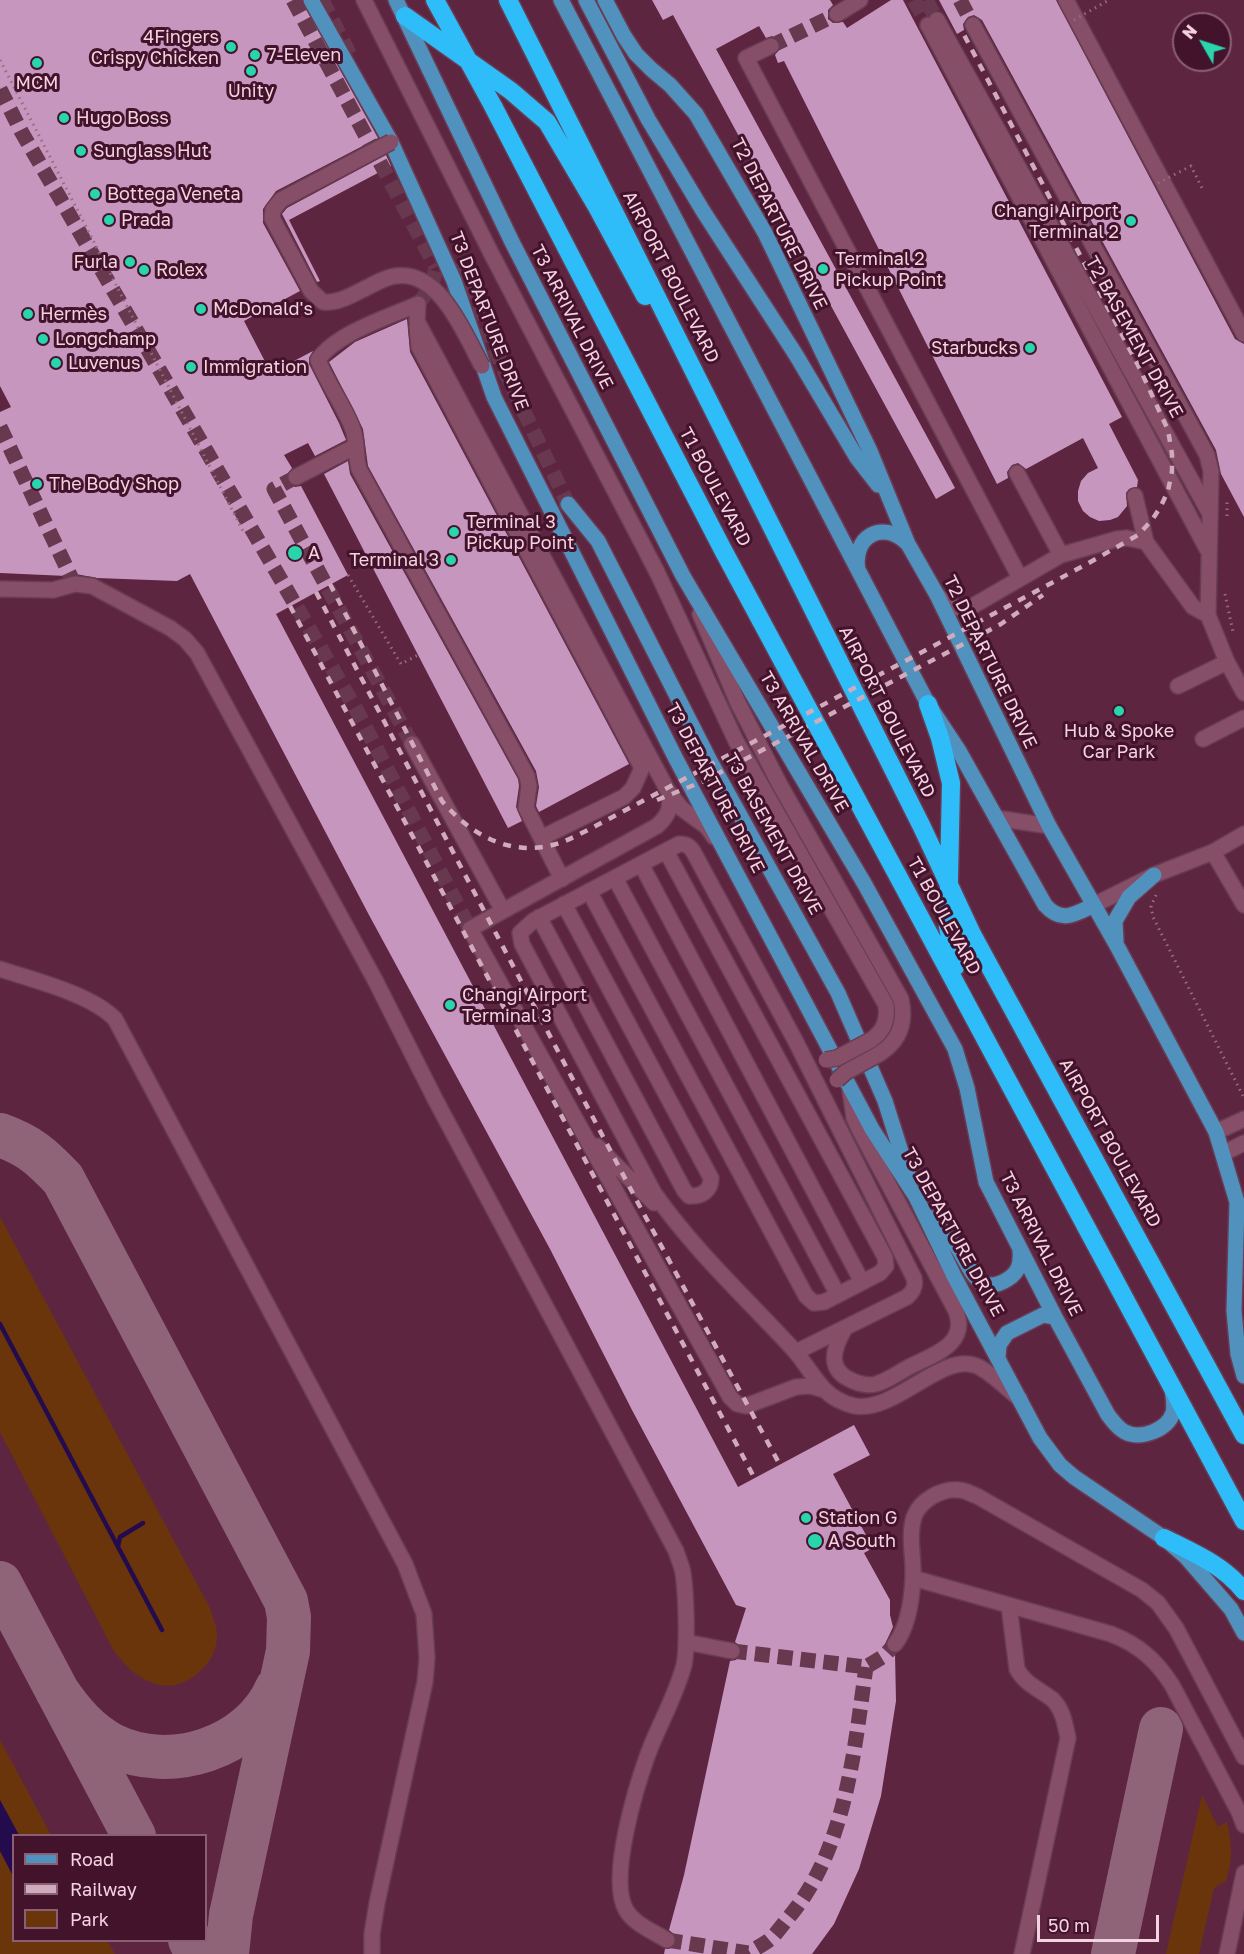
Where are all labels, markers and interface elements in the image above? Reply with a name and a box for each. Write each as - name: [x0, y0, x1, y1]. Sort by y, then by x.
- north arrow: [1172, 12, 1232, 72]
- text: N: [1178, 21, 1201, 43]
- place label: 4Fingers Crispy Chicken: [91, 26, 219, 68]
- marker: 4Fingers Crispy Chicken: [224, 40, 238, 54]
- place label: 7-Eleven: [267, 44, 341, 66]
- marker: 7-Eleven: [248, 48, 262, 62]
- marker: MCM: [30, 56, 44, 70]
- marker: Unity: [244, 64, 258, 78]
- place label: MCM: [15, 72, 59, 94]
- place label: Unity: [228, 80, 274, 102]
- place label: Hugo Boss: [76, 107, 169, 129]
- marker: Hugo Boss: [57, 111, 71, 125]
- street label: T2 DEPARTURE DRIVE: [726, 135, 832, 313]
- place label: Sunglass Hut: [93, 140, 209, 162]
- marker: Sunglass Hut: [74, 144, 88, 158]
- place label: Bottega Veneta: [107, 183, 241, 205]
- marker: Bottega Veneta: [88, 187, 102, 201]
- street label: AIRPORT BOULEVARD: [618, 187, 724, 367]
- place label: Changi Airport Terminal 2: [994, 200, 1119, 242]
- place label: Prada: [121, 209, 171, 231]
- marker: Prada: [102, 213, 116, 227]
- marker: Changi Airport Terminal 2: [1124, 214, 1138, 228]
- street label: T3 DEPARTURE DRIVE: [445, 229, 533, 413]
- street label: T3 ARRIVAL DRIVE: [526, 241, 618, 393]
- place label: Terminal 2 Pickup Point: [835, 248, 943, 290]
- place label: Furla: [73, 251, 118, 273]
- street label: T2 BASEMENT DRIVE: [1081, 252, 1187, 422]
- marker: Furla: [123, 255, 137, 269]
- place label: Rolex: [156, 259, 204, 281]
- marker: Terminal 2 Pickup Point: [816, 262, 830, 276]
- marker: Rolex: [137, 263, 151, 277]
- place label: McDonald's: [213, 298, 313, 320]
- marker: McDonald's: [194, 302, 208, 316]
- place label: Hermès: [40, 303, 107, 325]
- marker: Hermès: [21, 307, 35, 321]
- place label: Longchamp: [55, 328, 156, 350]
- marker: Longchamp: [36, 332, 50, 346]
- place label: Starbucks: [931, 337, 1018, 359]
- marker: Starbucks: [1023, 341, 1037, 355]
- place label: Luvenus: [68, 352, 140, 374]
- marker: Luvenus: [49, 356, 63, 370]
- place label: Immigration: [203, 356, 307, 378]
- marker: Immigration: [184, 360, 198, 374]
- street label: T1 BOULEVARD: [675, 424, 755, 550]
- place label: The Body Shop: [49, 473, 179, 495]
- marker: The Body Shop: [30, 477, 44, 491]
- place label: Terminal 3 Pickup Point: [466, 511, 574, 554]
- marker: Terminal 3 Pickup Point: [447, 525, 461, 539]
- place label: A: [308, 542, 320, 564]
- marker: A: [286, 544, 304, 562]
- place label: Terminal 3: [349, 549, 439, 571]
- marker: Terminal 3: [444, 553, 458, 567]
- street label: T2 DEPARTURE DRIVE: [939, 572, 1041, 752]
- street label: AIRPORT BOULEVARD: [834, 622, 940, 802]
- street label: T3 ARRIVAL DRIVE: [755, 668, 853, 816]
- street label: T3 DEPARTURE DRIVE: [661, 699, 769, 877]
- marker: Hub & Spoke Car Park: [1112, 704, 1126, 718]
- place label: Hub & Spoke Car Park: [1064, 720, 1174, 762]
- street label: T3 BASEMENT DRIVE: [720, 749, 826, 919]
- street label: T1 BOULEVARD: [903, 853, 985, 979]
- place label: Changi Airport Terminal 3: [462, 984, 587, 1026]
- marker: Changi Airport Terminal 3: [443, 998, 457, 1012]
- street label: AIRPORT BOULEVARD: [1055, 1055, 1165, 1231]
- street label: T3 DEPARTURE DRIVE: [898, 1144, 1008, 1320]
- street label: T3 ARRIVAL DRIVE: [995, 1168, 1087, 1320]
- place label: Station G: [818, 1507, 897, 1529]
- marker: Station G: [799, 1511, 813, 1525]
- place label: A South: [828, 1530, 896, 1552]
- marker: A South: [806, 1532, 824, 1550]
- legend: [12, 1834, 207, 1942]
- text: Road: [70, 1848, 114, 1870]
- text: Railway: [70, 1878, 137, 1900]
- scale bar: [1040, 1903, 1162, 1941]
- text: Park: [70, 1908, 109, 1930]
- text: 50 m: [1048, 1914, 1090, 1936]

